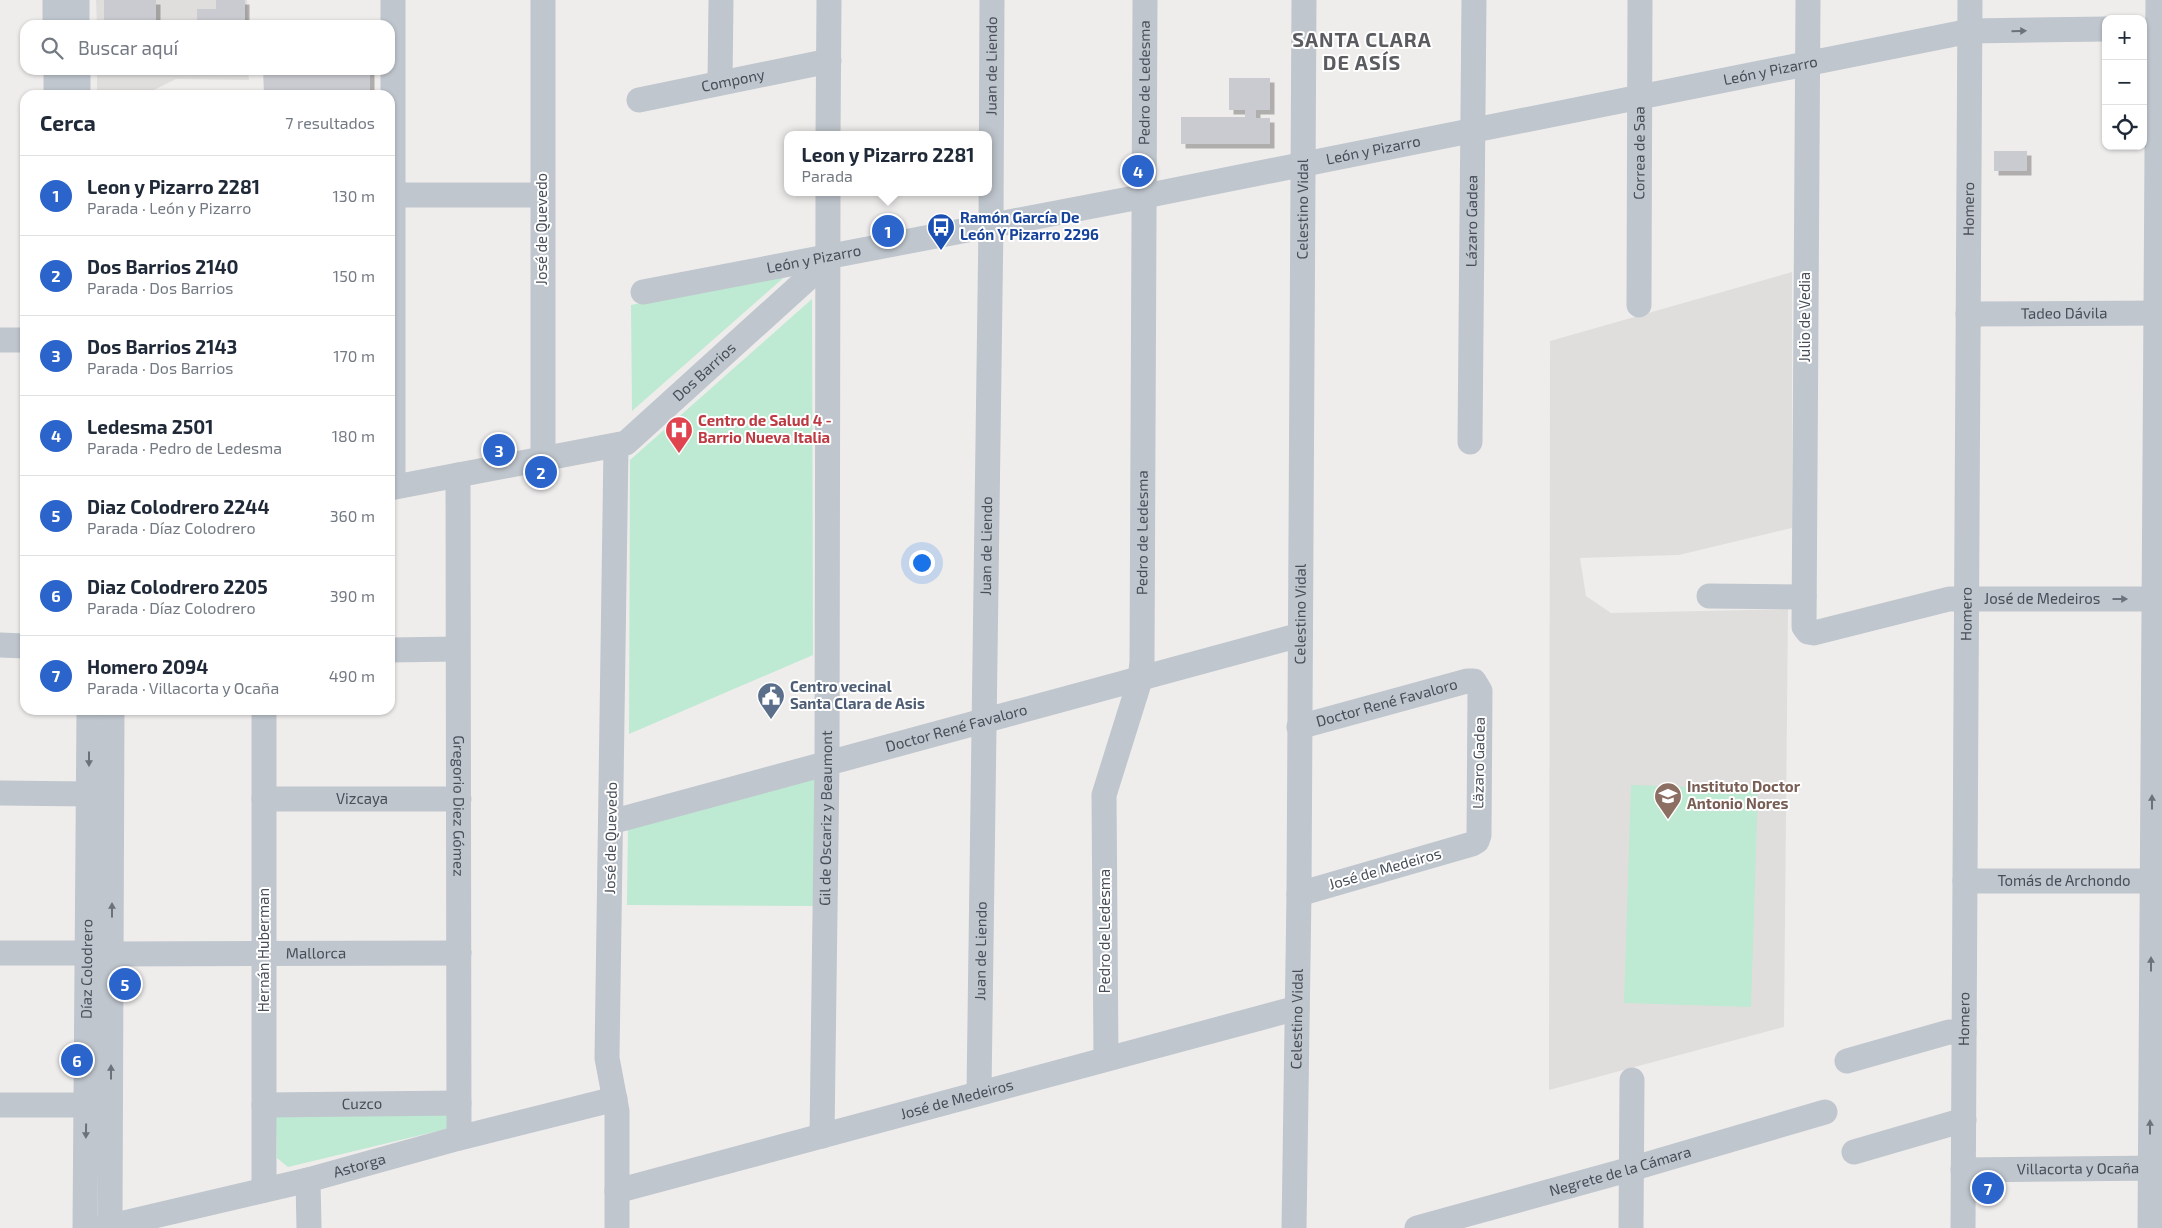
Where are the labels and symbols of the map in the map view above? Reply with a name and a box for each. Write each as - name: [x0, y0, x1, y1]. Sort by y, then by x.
- street label: Juan de Liendo: [981, 16, 1000, 116]
- street label: Pedro de Ledesma: [1134, 20, 1153, 145]
- district label: SANTA CLARA DE ASÍS: [1292, 27, 1432, 74]
- one-way arrow: [2011, 27, 2027, 35]
- street label: León y Pizarro: [1722, 52, 1819, 88]
- street label: Compony: [700, 64, 766, 95]
- street label: Correa de Saa: [1629, 106, 1648, 200]
- street label: León y Pizarro: [1324, 131, 1422, 168]
- pin: 4: [1122, 152, 1154, 190]
- street label: Celestino Vidal: [1293, 158, 1311, 259]
- street label: José de Quevedo: [532, 173, 551, 285]
- street label: Lázaro Gadea: [1462, 175, 1480, 267]
- street label: Homero: [1959, 182, 1977, 236]
- place label: Ramón García De León Y Pizarro 2296: [960, 208, 1099, 243]
- pin: 1: [872, 212, 904, 250]
- bus stop icon: Ramón García De León Y Pizarro 2296: [926, 212, 956, 251]
- street label: León y Pizarro: [765, 240, 862, 276]
- street label: Julio de Vedia: [1795, 272, 1813, 362]
- street label: Tadeo Dávila: [2021, 303, 2107, 322]
- street label: Dos Barrios: [668, 338, 739, 404]
- place label: Centro de Salud 4 - Barrio Nueva Italia: [698, 411, 832, 446]
- hospital icon: Centro de Salud 4 - Barrio Nueva Italia: [664, 415, 694, 454]
- pin: 3: [483, 431, 515, 469]
- pin: 2: [525, 453, 557, 491]
- street label: Pedro de Ledesma: [1132, 470, 1151, 595]
- street label: Juan de Liendo: [976, 496, 995, 596]
- your location: [909, 550, 935, 576]
- street label: Celestino Vidal: [1290, 563, 1309, 664]
- street label: Homero: [1956, 587, 1975, 641]
- street label: José de Medeiros: [1984, 589, 2100, 607]
- one-way arrow: [2113, 595, 2129, 603]
- street label: Doctor René Favaloro: [1314, 674, 1459, 730]
- place label: Centro vecinal Santa Clara de Asis: [790, 677, 925, 712]
- public building icon: Centro vecinal Santa Clara de Asis: [756, 681, 786, 720]
- street label: Doctor René Favaloro: [883, 699, 1029, 755]
- street label: Läzaro Gadea: [1468, 717, 1488, 809]
- street label: Gil de Oscariz y Beaumont: [815, 730, 835, 906]
- street label: Gregorio Diez Gómez: [450, 735, 469, 877]
- one-way arrow: [85, 751, 93, 767]
- place label: Instituto Doctor Antonio Nores: [1687, 777, 1801, 812]
- school or university icon: Instituto Doctor Antonio Nores: [1653, 781, 1683, 820]
- street label: José de Quevedo: [600, 782, 621, 894]
- street label: Vizcaya: [336, 789, 388, 807]
- one-way arrow: [2148, 794, 2156, 810]
- street label: José de Medeiros: [1326, 843, 1443, 893]
- street label: Pedro de Ledesma: [1095, 869, 1113, 993]
- street label: Tomás de Archondo: [1997, 871, 2131, 889]
- street label: Hernán Huberman: [254, 888, 272, 1012]
- street label: Juan de Liendo: [970, 901, 990, 1001]
- one-way arrow: [108, 902, 116, 918]
- street label: Díaz Colodrero: [77, 919, 95, 1019]
- street label: Mallorca: [286, 943, 346, 961]
- one-way arrow: [2147, 956, 2155, 972]
- pin: 5: [109, 965, 141, 1003]
- street label: Celestino Vidal: [1286, 968, 1306, 1069]
- street label: Homero: [1954, 992, 1972, 1046]
- pin: 6: [61, 1041, 93, 1079]
- one-way arrow: [107, 1064, 115, 1080]
- street label: José de Medeiros: [898, 1075, 1015, 1122]
- street label: Cuzco: [342, 1094, 382, 1112]
- one-way arrow: [2146, 1119, 2154, 1135]
- one-way arrow: [82, 1123, 90, 1139]
- street label: Negrete de la Cámara: [1547, 1142, 1693, 1199]
- street label: Astorga: [331, 1149, 388, 1181]
- street label: Villacorta y Ocaña: [2017, 1158, 2139, 1177]
- pin: 7: [1972, 1169, 2004, 1207]

